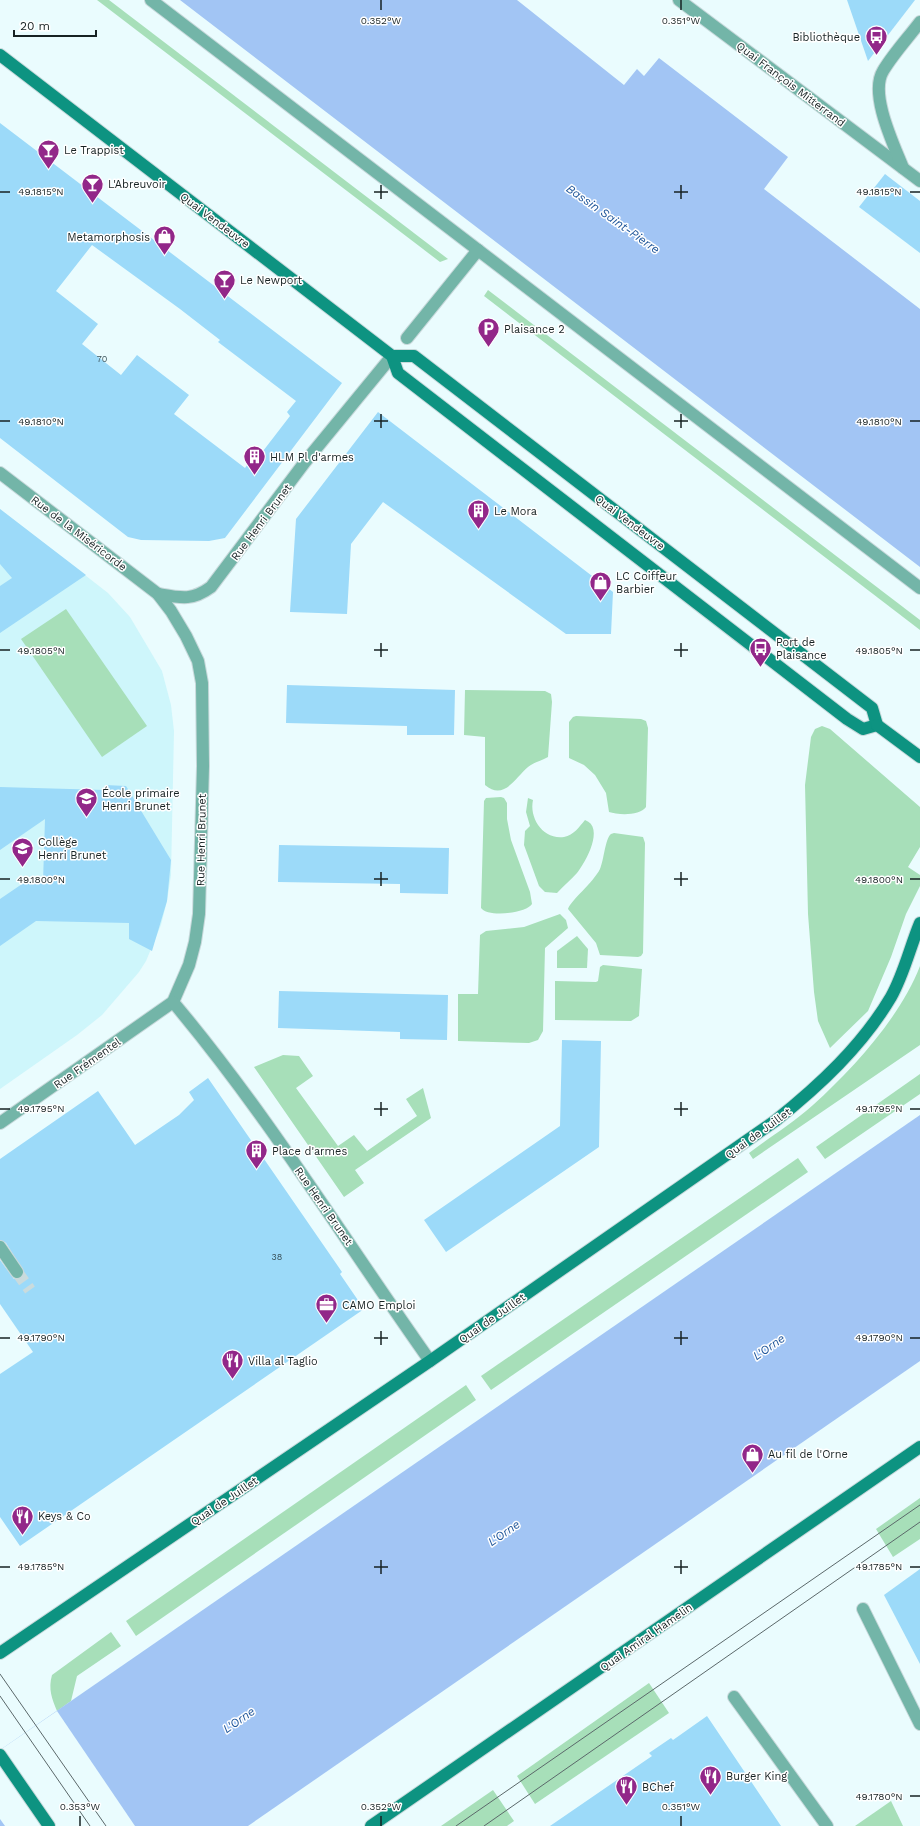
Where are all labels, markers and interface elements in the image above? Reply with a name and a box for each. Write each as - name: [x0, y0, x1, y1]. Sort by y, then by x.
- scale bar: [14, 12, 96, 38]
- text: 0.352°W: [361, 15, 402, 26]
- text: 0.351°W: [662, 15, 701, 26]
- text: 20 m: [20, 19, 50, 33]
- bus stop icon: Bibliothèque: [863, 24, 889, 57]
- place label: Bibliothèque: [792, 31, 860, 44]
- street label: Quai François Mitterrand: [734, 39, 848, 130]
- bar icon: Le Trappist: [35, 137, 61, 170]
- place label: Le Trappist: [64, 144, 124, 157]
- bar icon: L'Abreuvoir: [79, 171, 105, 204]
- place label: L'Abreuvoir: [108, 178, 167, 191]
- water label: Bassin Saint-Pierre: [563, 181, 663, 257]
- text: 49.1815°N: [18, 186, 64, 197]
- text: 49.1815°N: [856, 186, 902, 197]
- street label: Quai Vendeuvre: [177, 190, 252, 251]
- shop icon: Metamorphosis: [152, 224, 178, 257]
- place label: Metamorphosis: [67, 231, 150, 244]
- bar icon: Le Newport: [211, 267, 237, 300]
- place label: Le Newport: [240, 274, 303, 287]
- parking icon: Plaisance 2: [476, 316, 502, 349]
- place label: Plaisance 2: [504, 323, 565, 336]
- house number: 70: [97, 354, 108, 364]
- text: 49.1810°N: [18, 416, 64, 427]
- text: 49.1810°N: [856, 416, 902, 427]
- building icon: HLM Pl d'armes: [242, 444, 268, 477]
- place label: HLM Pl d'armes: [270, 451, 354, 464]
- street label: Rue Henri Brunet: [228, 481, 295, 563]
- street label: Quai Vendeuvre: [592, 492, 667, 553]
- street label: Rue de la Miséricorde: [28, 493, 129, 574]
- building icon: Le Mora: [466, 498, 492, 531]
- place label: Le Mora: [494, 505, 537, 518]
- shop icon: LC Coiffeur Barbier: [587, 569, 613, 602]
- place label: LC Coiffeur Barbier: [616, 570, 677, 596]
- bus stop icon: Port de Plaisance: [747, 635, 773, 668]
- place label: Port de Plaisance: [776, 636, 827, 662]
- text: 49.1805°N: [17, 645, 65, 656]
- text: 49.1805°N: [855, 645, 903, 656]
- school or university icon: École primaire Henri Brunet: [73, 786, 99, 819]
- place label: École primaire Henri Brunet: [102, 786, 180, 813]
- street label: Rue Henri Brunet: [194, 793, 209, 886]
- school or university icon: Collège Henri Brunet: [9, 835, 35, 868]
- place label: Collège Henri Brunet: [38, 836, 107, 862]
- text: 49.1800°N: [17, 874, 65, 885]
- text: 49.1800°N: [855, 874, 903, 885]
- street label: Rue Frémentel: [51, 1035, 124, 1091]
- text: 49.1795°N: [17, 1103, 65, 1114]
- text: 49.1795°N: [855, 1103, 903, 1114]
- street label: Quai de Juillet: [723, 1105, 794, 1162]
- building icon: Place d'armes: [243, 1138, 269, 1171]
- place label: Place d'armes: [272, 1145, 347, 1158]
- street label: Rue Henri Brunet: [292, 1165, 356, 1248]
- house number: 38: [272, 1252, 282, 1262]
- street label: Quai de Juillet: [457, 1290, 528, 1346]
- office icon: CAMO Emploi: [314, 1292, 340, 1325]
- place label: CAMO Emploi: [342, 1299, 416, 1312]
- water label: L'Orne: [750, 1331, 788, 1363]
- text: 49.1790°N: [17, 1332, 65, 1343]
- text: 49.1790°N: [855, 1332, 903, 1343]
- restaurant icon: Villa al Taglio: [219, 1348, 245, 1381]
- place label: Villa al Taglio: [248, 1355, 318, 1368]
- shop icon: Au fil de l'Orne: [740, 1441, 766, 1474]
- place label: Au fil de l'Orne: [768, 1448, 848, 1461]
- street label: Quai de Juillet: [188, 1474, 261, 1529]
- restaurant icon: Keys & Co: [9, 1503, 35, 1536]
- place label: Keys & Co: [38, 1510, 91, 1523]
- water label: L'Orne: [485, 1517, 523, 1549]
- text: 49.1785°N: [18, 1561, 64, 1572]
- text: 49.1785°N: [856, 1561, 902, 1572]
- street label: Quai Amiral Hamelin: [598, 1601, 695, 1674]
- water label: L'Orne: [220, 1704, 258, 1736]
- restaurant icon: Burger King: [698, 1763, 724, 1796]
- place label: Burger King: [726, 1770, 787, 1783]
- restaurant icon: BChef: [613, 1774, 639, 1807]
- place label: BChef: [642, 1781, 675, 1794]
- text: 49.1780°N: [855, 1791, 903, 1802]
- text: 0.353°W: [60, 1801, 101, 1812]
- text: 0.352°W: [361, 1801, 402, 1812]
- text: 0.351°W: [662, 1801, 701, 1812]

